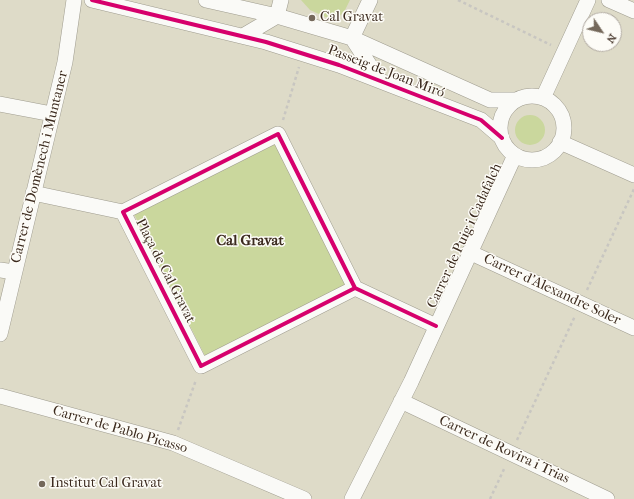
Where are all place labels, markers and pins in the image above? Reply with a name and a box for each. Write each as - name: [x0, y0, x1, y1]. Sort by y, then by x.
- place label: Cal Gravat: [320, 10, 383, 26]
- marker: Cal Gravat: [307, 13, 317, 23]
- place label: Institut Cal Gravat: [50, 476, 162, 492]
- marker: Institut Cal Gravat: [37, 479, 47, 489]

